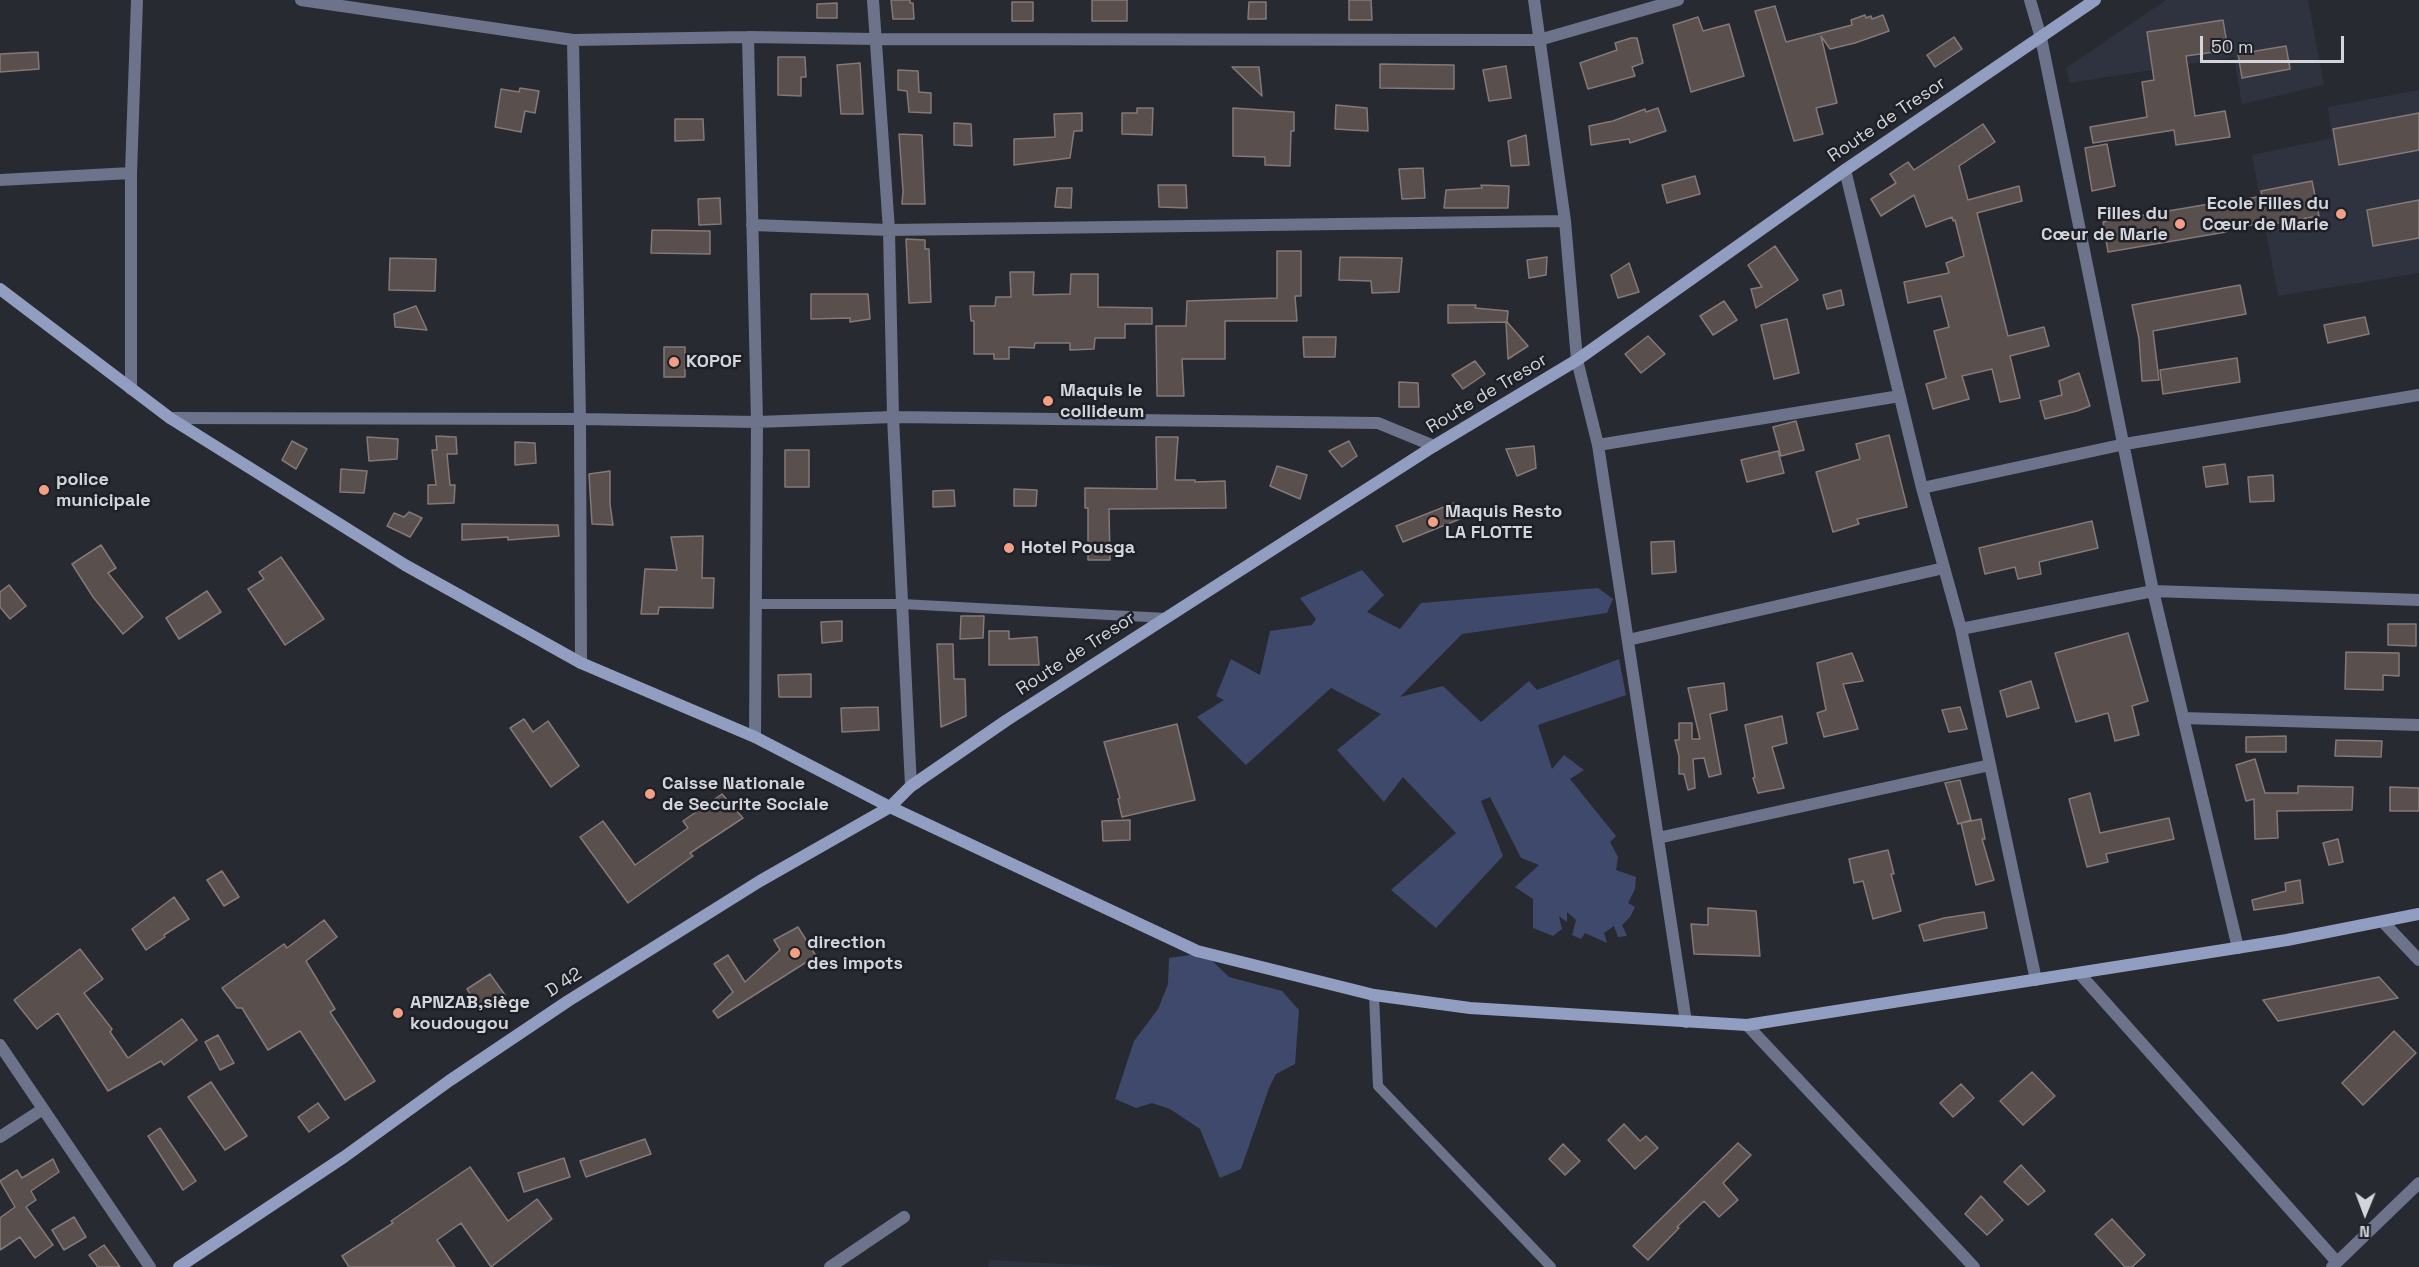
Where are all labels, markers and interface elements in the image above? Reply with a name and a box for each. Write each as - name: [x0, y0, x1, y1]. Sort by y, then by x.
- scale bar: [2203, 24, 2347, 62]
- text: 50 m: [2211, 35, 2253, 58]
- street label: Route de Tresor: [1824, 73, 1950, 167]
- place label: Ecole Filles du Cœur de Marie: [2202, 193, 2329, 236]
- place label: Filles du Cœur de Marie: [2041, 203, 2168, 246]
- marker: Ecole Filles du Cœur de Marie: [2334, 207, 2348, 221]
- marker: Filles du Cœur de Marie: [2173, 217, 2187, 231]
- street label: Route de Tresor: [1423, 349, 1551, 439]
- place label: KOPOF: [686, 351, 742, 373]
- marker: KOPOF: [667, 355, 681, 369]
- place label: Maquis le collideum: [1060, 380, 1144, 422]
- marker: Maquis le collideum: [1041, 394, 1055, 408]
- place label: police municipale: [56, 469, 151, 512]
- marker: police municipale: [37, 483, 51, 497]
- place label: Maquis Resto LA FLOTTE: [1445, 501, 1562, 544]
- marker: Maquis Resto LA FLOTTE: [1426, 515, 1440, 529]
- place label: Hotel Pousga: [1021, 537, 1135, 559]
- marker: Hotel Pousga: [1002, 541, 1016, 555]
- street label: Route de Tresor: [1013, 608, 1139, 700]
- place label: Caisse Nationale de Securite Sociale: [662, 773, 829, 816]
- marker: Caisse Nationale de Securite Sociale: [643, 787, 657, 801]
- place label: direction des impots: [807, 932, 903, 974]
- marker: direction des impots: [788, 946, 802, 960]
- street label: D 42: [542, 963, 586, 1003]
- place label: APNZAB,siège koudougou: [410, 992, 530, 1034]
- marker: APNZAB,siège koudougou: [391, 1006, 405, 1020]
- north arrow: [2335, 1183, 2395, 1243]
- text: N: [2359, 1221, 2370, 1242]

